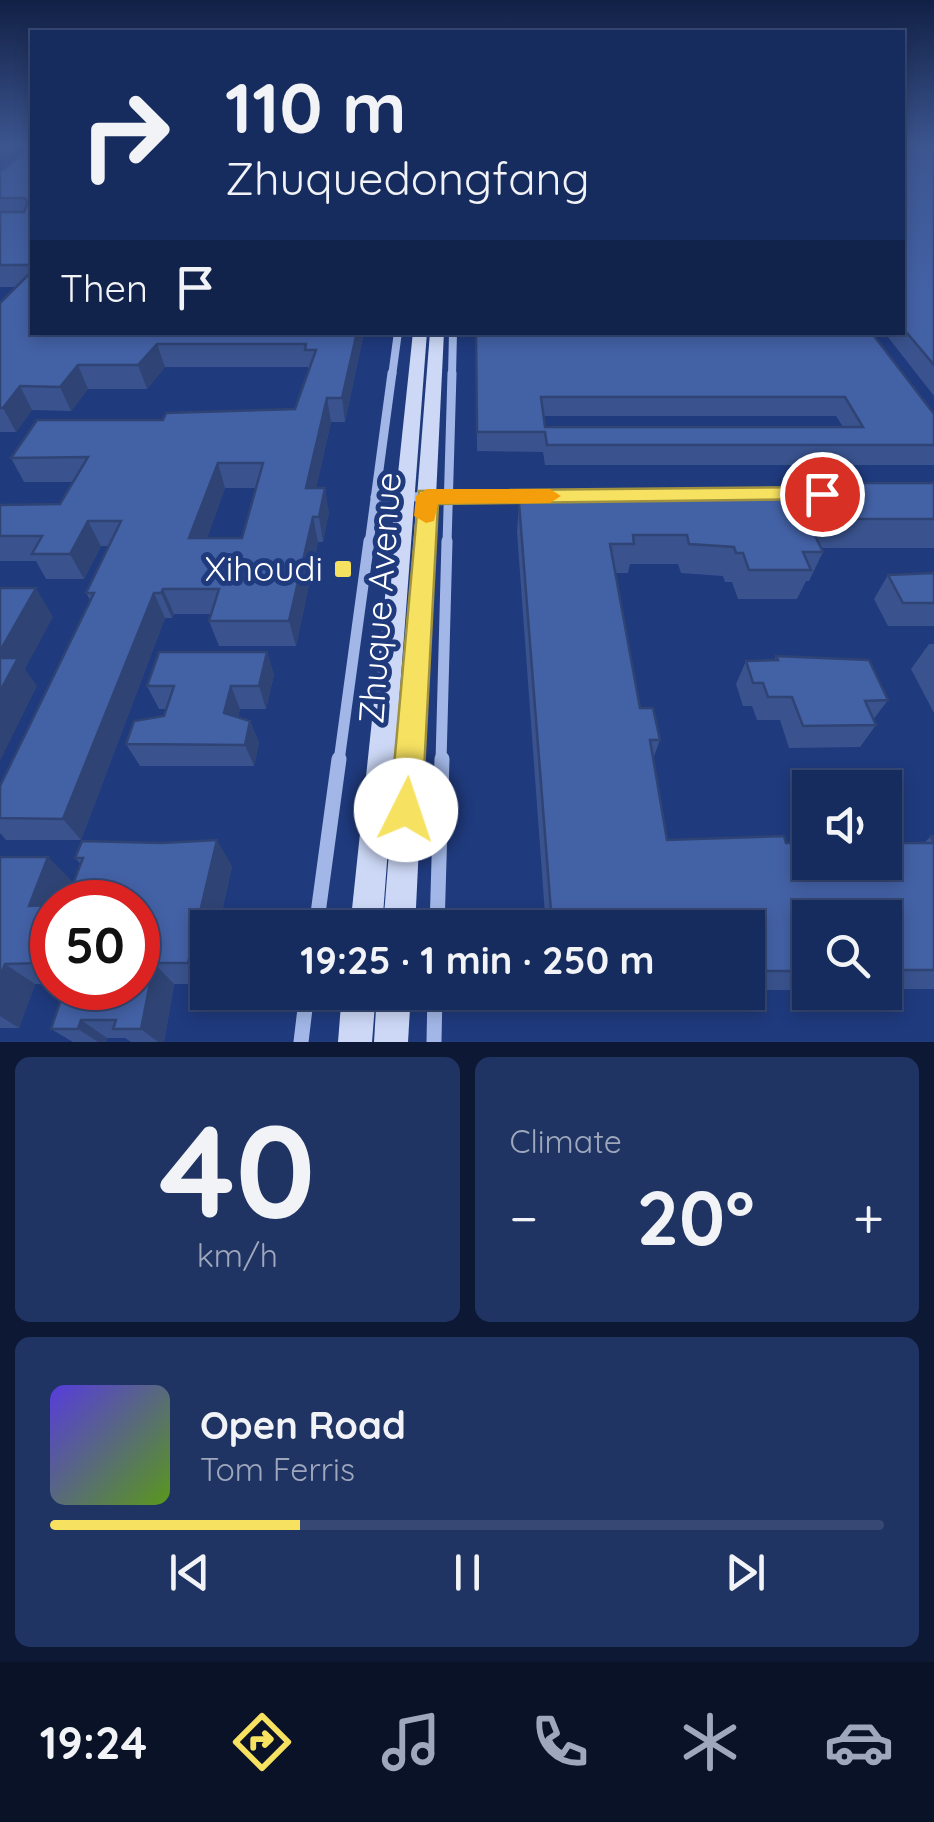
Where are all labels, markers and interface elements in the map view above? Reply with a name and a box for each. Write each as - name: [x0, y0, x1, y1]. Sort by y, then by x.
- text: 110 m: [225, 63, 407, 151]
- icon: right: [60, 70, 190, 200]
- text: Zhuquedongfang: [225, 150, 590, 206]
- icon: arrive: [168, 260, 223, 315]
- text: Then: [60, 264, 148, 312]
- pin: [780, 452, 865, 537]
- icon: arrive: [795, 467, 850, 522]
- street label: Zhuque Avenue: [348, 470, 410, 725]
- place label: Xihoudi: [205, 546, 323, 590]
- marker: Xihoudi: [332, 558, 354, 580]
- position arrow: [354, 758, 458, 862]
- map controls: [792, 770, 902, 1010]
- button: sound: [792, 770, 902, 880]
- speed limit sign: 50: [30, 880, 160, 1010]
- button: search: [792, 900, 902, 1010]
- text: 19:25 · 1 min · 250 m: [300, 936, 655, 984]
- text: 40: [159, 1088, 315, 1251]
- text: Climate: [510, 1121, 622, 1161]
- text: 20°: [636, 1170, 755, 1264]
- text: −: [510, 1183, 538, 1252]
- text: +: [853, 1183, 884, 1252]
- text: km/h: [197, 1235, 278, 1275]
- text: Open Road: [200, 1401, 406, 1449]
- text: Tom Ferris: [200, 1449, 355, 1489]
- icon: previous: [162, 1545, 217, 1600]
- icon: pause: [440, 1545, 495, 1600]
- icon: next: [718, 1545, 773, 1600]
- icon: directions: [227, 1707, 297, 1777]
- icon: music: [376, 1707, 446, 1777]
- icon: phone: [525, 1707, 595, 1777]
- icon: climate: [675, 1707, 745, 1777]
- icon: car: [824, 1707, 894, 1777]
- text: 19:24: [40, 1714, 147, 1770]

